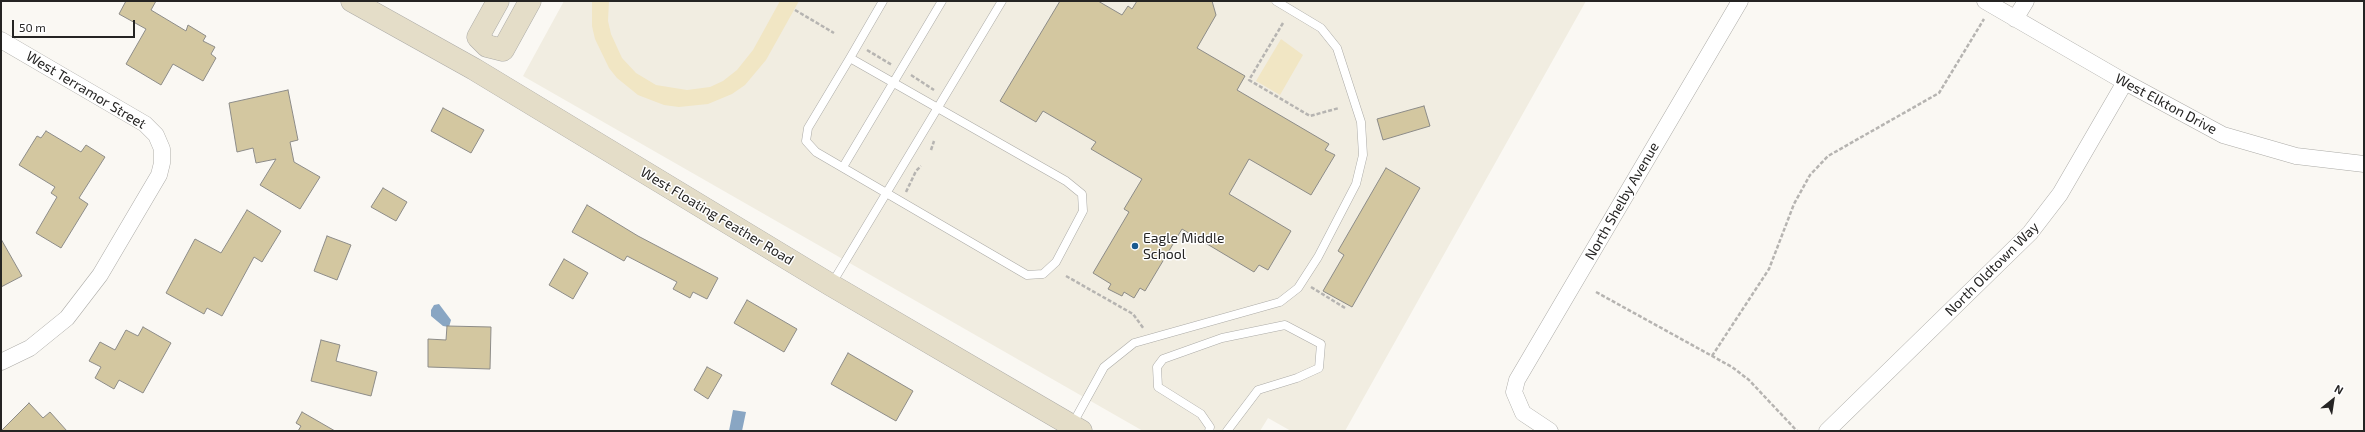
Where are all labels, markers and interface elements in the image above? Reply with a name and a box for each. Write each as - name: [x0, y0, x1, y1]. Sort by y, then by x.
- scale bar: [14, 12, 137, 38]
- text: 50 m: [19, 20, 46, 34]
- street label: West Terramor Street: [23, 48, 149, 132]
- street label: West Elkton Drive: [2112, 70, 2220, 138]
- street label: North Shelby Avenue: [1581, 139, 1663, 263]
- street label: West Floating Feather Road: [637, 164, 797, 268]
- street label: North Oldtown Way: [1942, 219, 2042, 319]
- place label: Eagle Middle School: [1143, 230, 1225, 262]
- marker: Eagle Middle School: [1130, 241, 1140, 251]
- north arrow: [2313, 380, 2353, 420]
- text: N: [2333, 382, 2346, 397]

